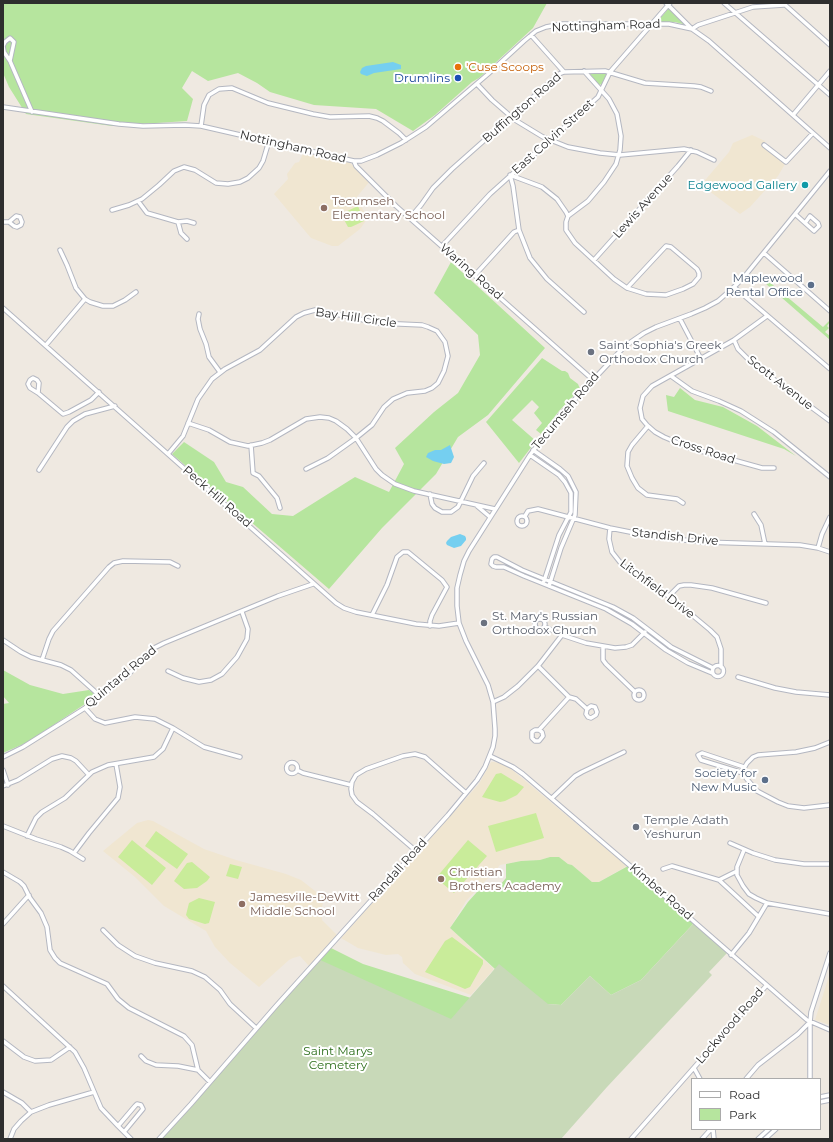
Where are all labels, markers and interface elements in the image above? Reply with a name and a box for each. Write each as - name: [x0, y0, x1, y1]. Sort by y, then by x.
- street label: Nottingham Road: [551, 17, 661, 35]
- place label: 'Cuse Scoops: [466, 60, 544, 74]
- marker: 'Cuse Scoops: [453, 62, 463, 72]
- street label: Buffington Road: [480, 70, 564, 146]
- place label: Drumlins: [394, 71, 450, 85]
- marker: Drumlins: [453, 73, 463, 83]
- street label: East Colvin Street: [509, 96, 597, 178]
- street label: Nottingham Road: [238, 128, 348, 166]
- street label: Lewis Avenue: [610, 171, 676, 241]
- place label: Edgewood Gallery: [688, 178, 797, 192]
- marker: Edgewood Gallery: [800, 180, 810, 190]
- place label: Tecumseh Elementary School: [332, 194, 445, 222]
- marker: Tecumseh Elementary School: [319, 203, 329, 213]
- street label: Waring Road: [437, 241, 505, 303]
- place label: Maplewood Rental Office: [726, 271, 803, 299]
- marker: Maplewood Rental Office: [806, 280, 816, 290]
- street label: Bay Hill Circle: [315, 305, 397, 331]
- place label: Saint Sophia's Greek Orthodox Church: [599, 338, 721, 366]
- marker: Saint Sophia's Greek Orthodox Church: [586, 347, 596, 357]
- street label: Scott Avenue: [744, 353, 816, 413]
- street label: Tecumseh Road: [529, 369, 603, 453]
- street label: Cross Road: [669, 433, 737, 467]
- street label: Peck Hill Road: [180, 463, 254, 531]
- street label: Standish Drive: [631, 525, 719, 549]
- street label: Litchfield Drive: [617, 556, 697, 622]
- place label: St. Mary's Russian Orthodox Church: [492, 609, 598, 637]
- marker: St. Mary's Russian Orthodox Church: [479, 618, 489, 628]
- street label: Quintard Road: [82, 643, 160, 711]
- place label: Society for New Music: [691, 766, 757, 794]
- marker: Society for New Music: [760, 775, 770, 785]
- place label: Temple Adath Yeshurun: [644, 813, 729, 841]
- marker: Temple Adath Yeshurun: [631, 822, 641, 832]
- street label: Randall Road: [366, 835, 430, 905]
- street label: Kimber Road: [626, 861, 696, 923]
- place label: Christian Brothers Academy: [449, 865, 561, 893]
- marker: Christian Brothers Academy: [436, 874, 446, 884]
- place label: Jamesville-DeWitt Middle School: [250, 890, 360, 918]
- marker: Jamesville-DeWitt Middle School: [237, 899, 247, 909]
- street label: Lockwood Road: [693, 985, 767, 1067]
- park label: Saint Marys Cemetery: [303, 1044, 373, 1072]
- legend: [691, 1078, 821, 1130]
- text: Road: [729, 1087, 760, 1102]
- text: Park: [729, 1107, 756, 1122]

